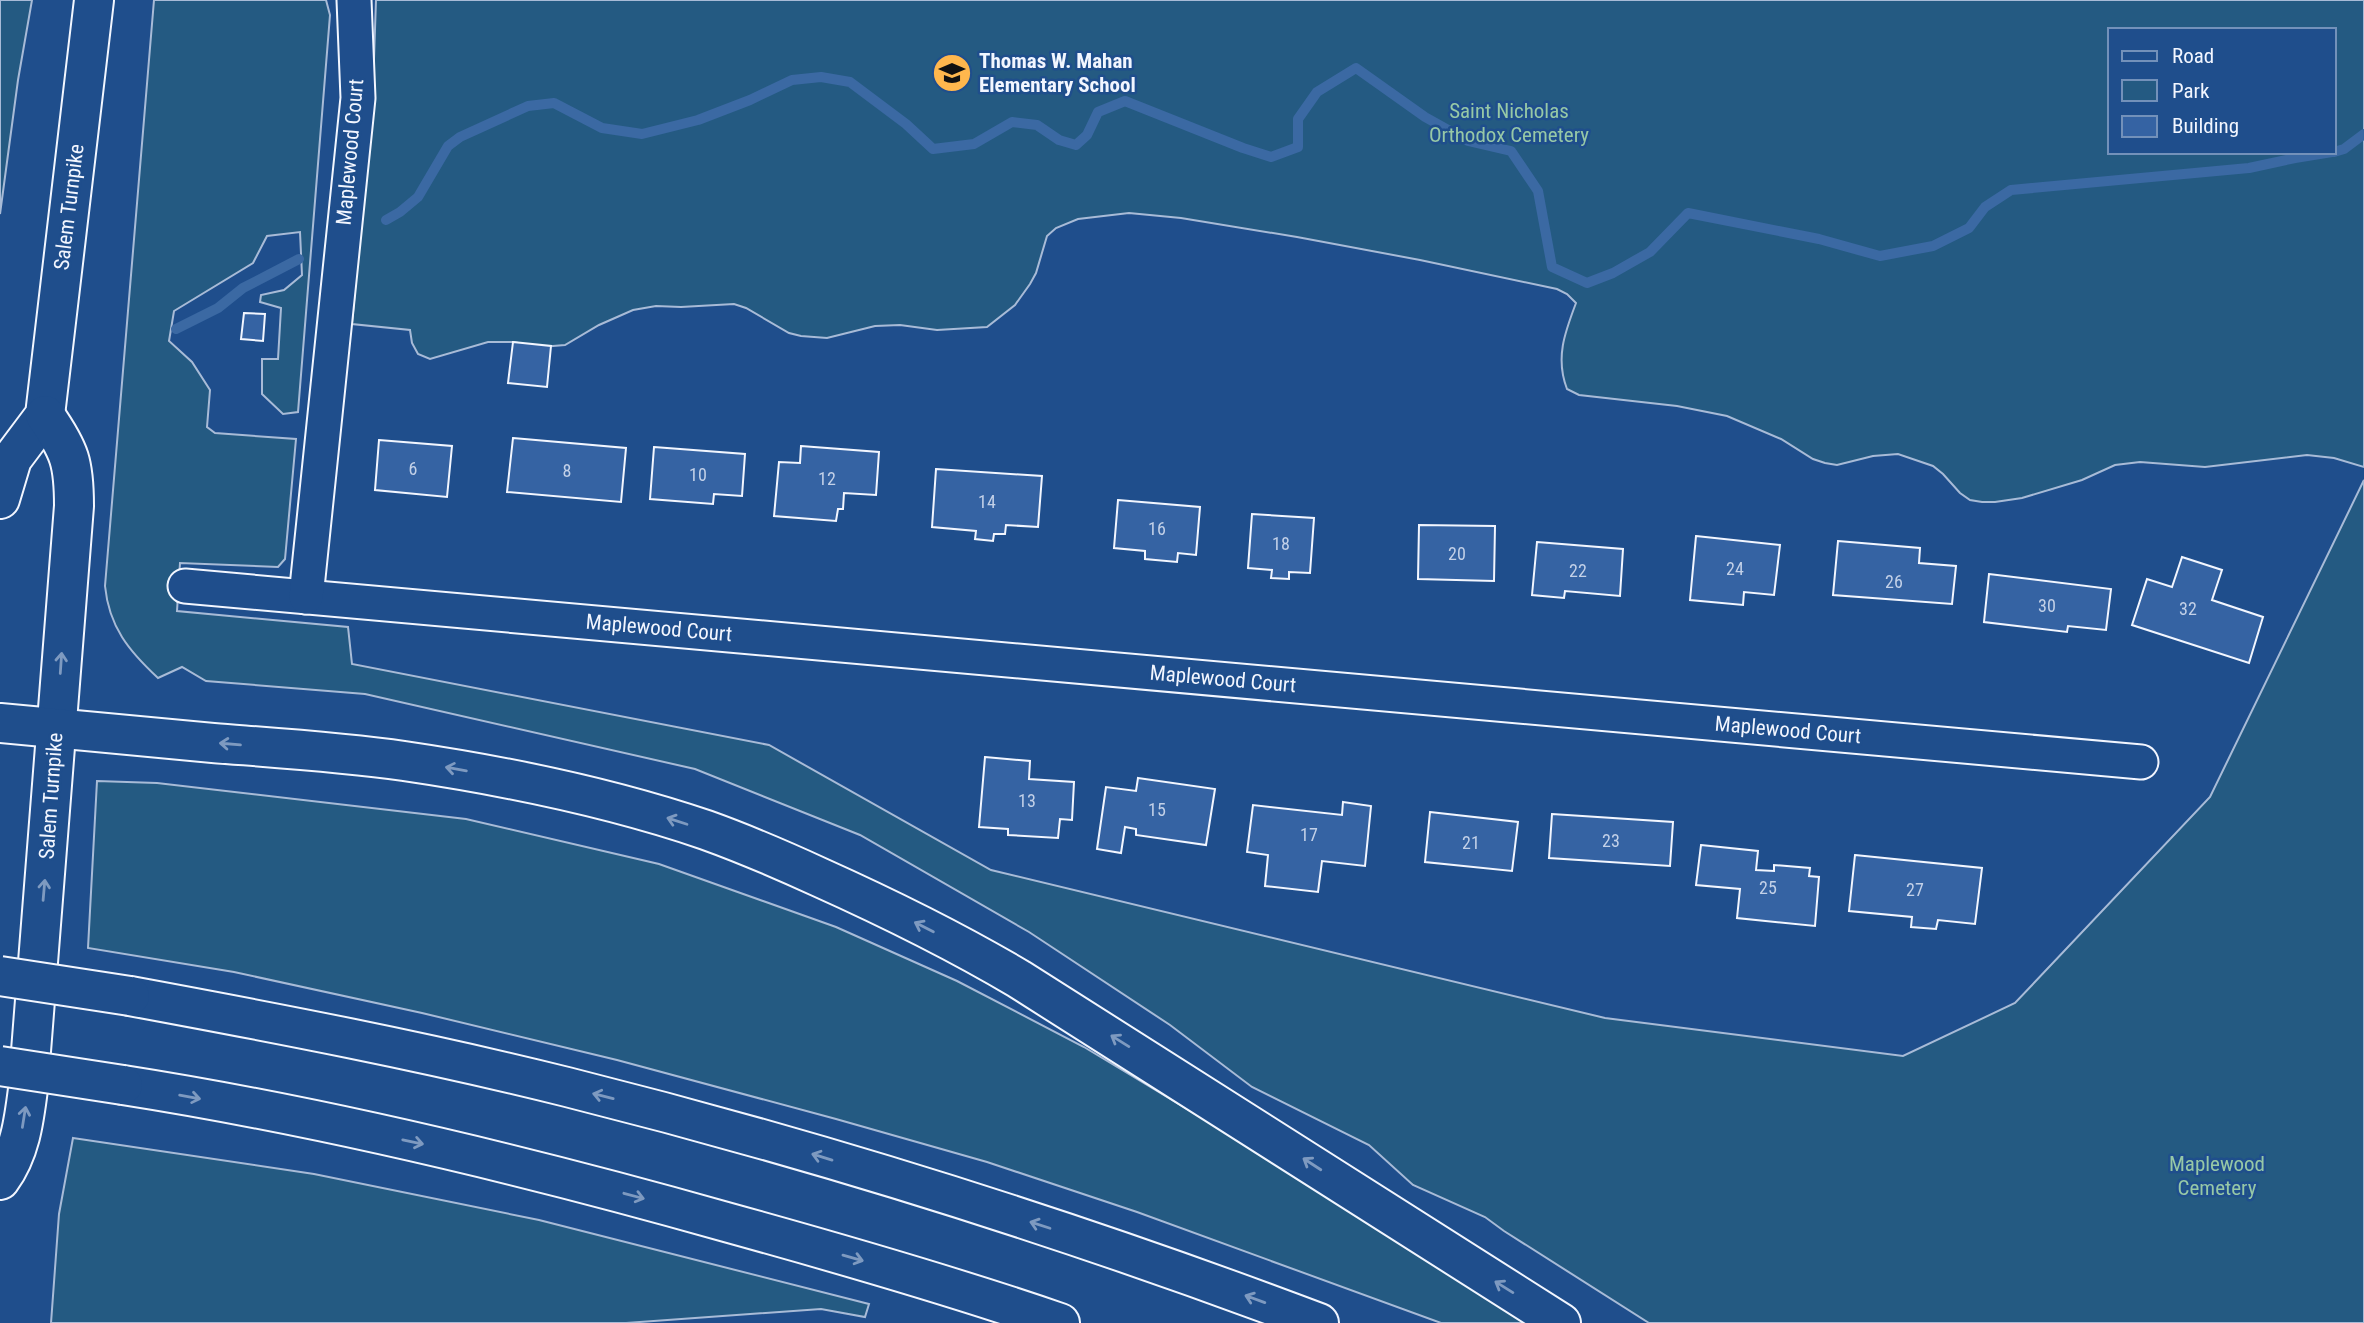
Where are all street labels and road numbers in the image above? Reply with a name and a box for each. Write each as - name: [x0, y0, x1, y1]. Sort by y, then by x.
- street label: Maplewood Court: [332, 78, 368, 226]
- street label: Salem Turnpike: [49, 142, 89, 271]
- street label: Maplewood Court: [585, 610, 733, 646]
- street label: Maplewood Court: [1149, 661, 1297, 697]
- street label: Maplewood Court: [1714, 712, 1862, 748]
- street label: Salem Turnpike: [35, 732, 67, 860]

